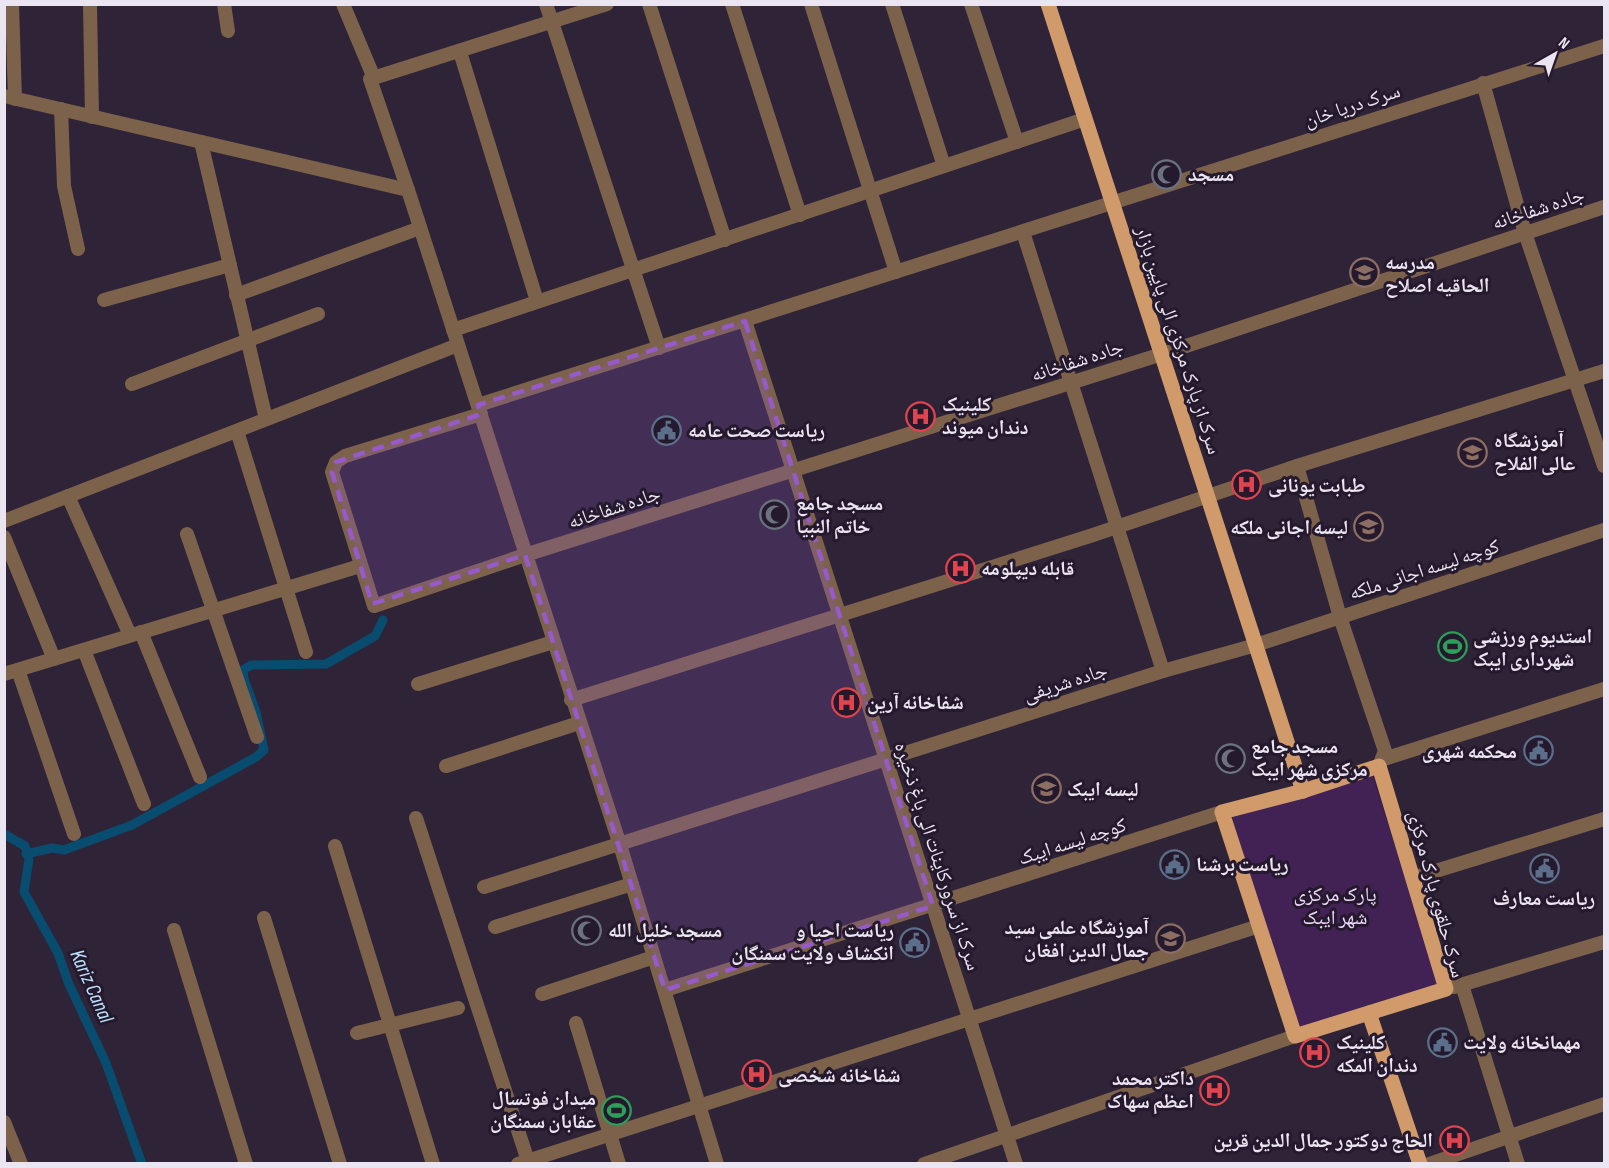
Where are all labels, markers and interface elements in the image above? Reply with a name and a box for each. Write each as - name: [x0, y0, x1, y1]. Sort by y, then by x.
- north arrow: [1525, 24, 1585, 84]
- text: N: [1554, 34, 1573, 54]
- street label: سرک دریا خان: [1301, 79, 1403, 133]
- mosque icon: مسجد: [1151, 158, 1183, 190]
- place label: مسجد: [1188, 163, 1234, 187]
- street label: جاده شفاخانه: [1489, 183, 1588, 235]
- street label: سرک از پارک مرکزی الی پایین بازار: [1129, 222, 1226, 457]
- place label: مدرسه الحاقیه اصلاح: [1385, 251, 1489, 298]
- school or university icon: مدرسه الحاقیه اصلاح: [1348, 257, 1380, 289]
- street label: جاده شفاخانه: [1028, 335, 1127, 387]
- place label: کلینیک دندان میوند: [942, 393, 1028, 440]
- hospital icon: کلینیک دندان میوند: [905, 400, 937, 432]
- public building icon: ریاست صحت عامه: [651, 414, 683, 446]
- place label: ریاست صحت عامه: [688, 419, 825, 443]
- place label: آموزشگاه عالی الفلاح: [1494, 429, 1575, 476]
- school or university icon: آموزشگاه عالی الفلاح: [1457, 436, 1489, 468]
- hospital icon: طبابت یونانی: [1231, 469, 1263, 501]
- place label: طبابت یونانی: [1268, 474, 1366, 498]
- street label: جاده شفاخانه: [565, 482, 664, 534]
- place label: مسجد جامع خاتم النبیا: [796, 492, 883, 540]
- mosque icon: مسجد جامع خاتم النبیا: [759, 499, 791, 531]
- school or university icon: لیسه اجانی ملکه: [1353, 511, 1385, 543]
- place label: لیسه اجانی ملکه: [1230, 516, 1348, 540]
- street label: کوچه لیسه اجانی ملکه: [1346, 534, 1503, 606]
- hospital icon: قابله دیپلومه: [944, 552, 976, 584]
- place label: قابله دیپلومه: [981, 557, 1074, 581]
- place label: استدیوم ورزشی شهرداری ایبک: [1473, 625, 1592, 672]
- sports icon: استدیوم ورزشی شهرداری ایبک: [1436, 631, 1468, 663]
- street label: جاده شریفی: [1020, 658, 1111, 708]
- hospital icon: شفاخانه آرین: [830, 686, 862, 718]
- place label: شفاخانه آرین: [867, 691, 964, 715]
- place label: مسجد جامع مرکزی شهر ایبک: [1251, 735, 1368, 782]
- public building icon: محکمه شهری: [1522, 735, 1554, 767]
- street label: سرک از سرورکاینات الی باغ ذخیره: [889, 739, 985, 974]
- place label: محکمه شهری: [1422, 740, 1517, 764]
- mosque icon: مسجد جامع مرکزی شهر ایبک: [1214, 742, 1246, 774]
- school or university icon: لیسه ایبک: [1030, 773, 1062, 805]
- place label: لیسه ایبک: [1067, 778, 1139, 802]
- street label: سرک حلقوی پارک مرکزی: [1402, 808, 1470, 981]
- street label: کوچه لیسه ایبک: [1015, 813, 1130, 871]
- public building icon: ریاست برشنا: [1159, 848, 1191, 880]
- public building icon: ریاست معارف: [1528, 852, 1560, 884]
- place label: ریاست برشنا: [1196, 853, 1289, 877]
- park label: پارک مرکزی شهر ایبک: [1293, 883, 1377, 930]
- place label: ریاست معارف: [1493, 887, 1595, 911]
- mosque icon: مسجد خلیل الله: [571, 914, 603, 946]
- place label: آموزشگاه علمی سید جمال الدین افغان: [1005, 916, 1149, 963]
- place label: مسجد خلیل الله: [608, 919, 722, 943]
- place label: ریاست احیا و انکشاف ولایت سمنگان: [731, 919, 894, 966]
- school or university icon: آموزشگاه علمی سید جمال الدین افغان: [1154, 922, 1186, 954]
- public building icon: ریاست احیا و انکشاف ولایت سمنگان: [899, 926, 931, 958]
- water label: Kariz Canal: [64, 946, 119, 1028]
- public building icon: مهمانخانه ولایت: [1426, 1026, 1458, 1058]
- place label: کلینیک دندان المکه: [1336, 1031, 1418, 1078]
- place label: مهمانخانه ولایت: [1463, 1031, 1581, 1055]
- hospital icon: کلینیک دندان المکه: [1299, 1037, 1331, 1069]
- hospital icon: شفاخانه شخصی: [741, 1059, 773, 1091]
- place label: شفاخانه شخصی: [778, 1064, 901, 1088]
- place label: داکتر محمد اعظم سهاک: [1107, 1067, 1194, 1115]
- hospital icon: داکتر محمد اعظم سهاک: [1199, 1074, 1231, 1106]
- place label: میدان فوتسال عقابان سمنگان: [490, 1087, 596, 1134]
- sports icon: میدان فوتسال عقابان سمنگان: [601, 1094, 633, 1126]
- hospital icon: الحاج دوکتور جمال الدین قرین: [1438, 1124, 1470, 1156]
- place label: الحاج دوکتور جمال الدین قرین: [1213, 1129, 1433, 1153]

